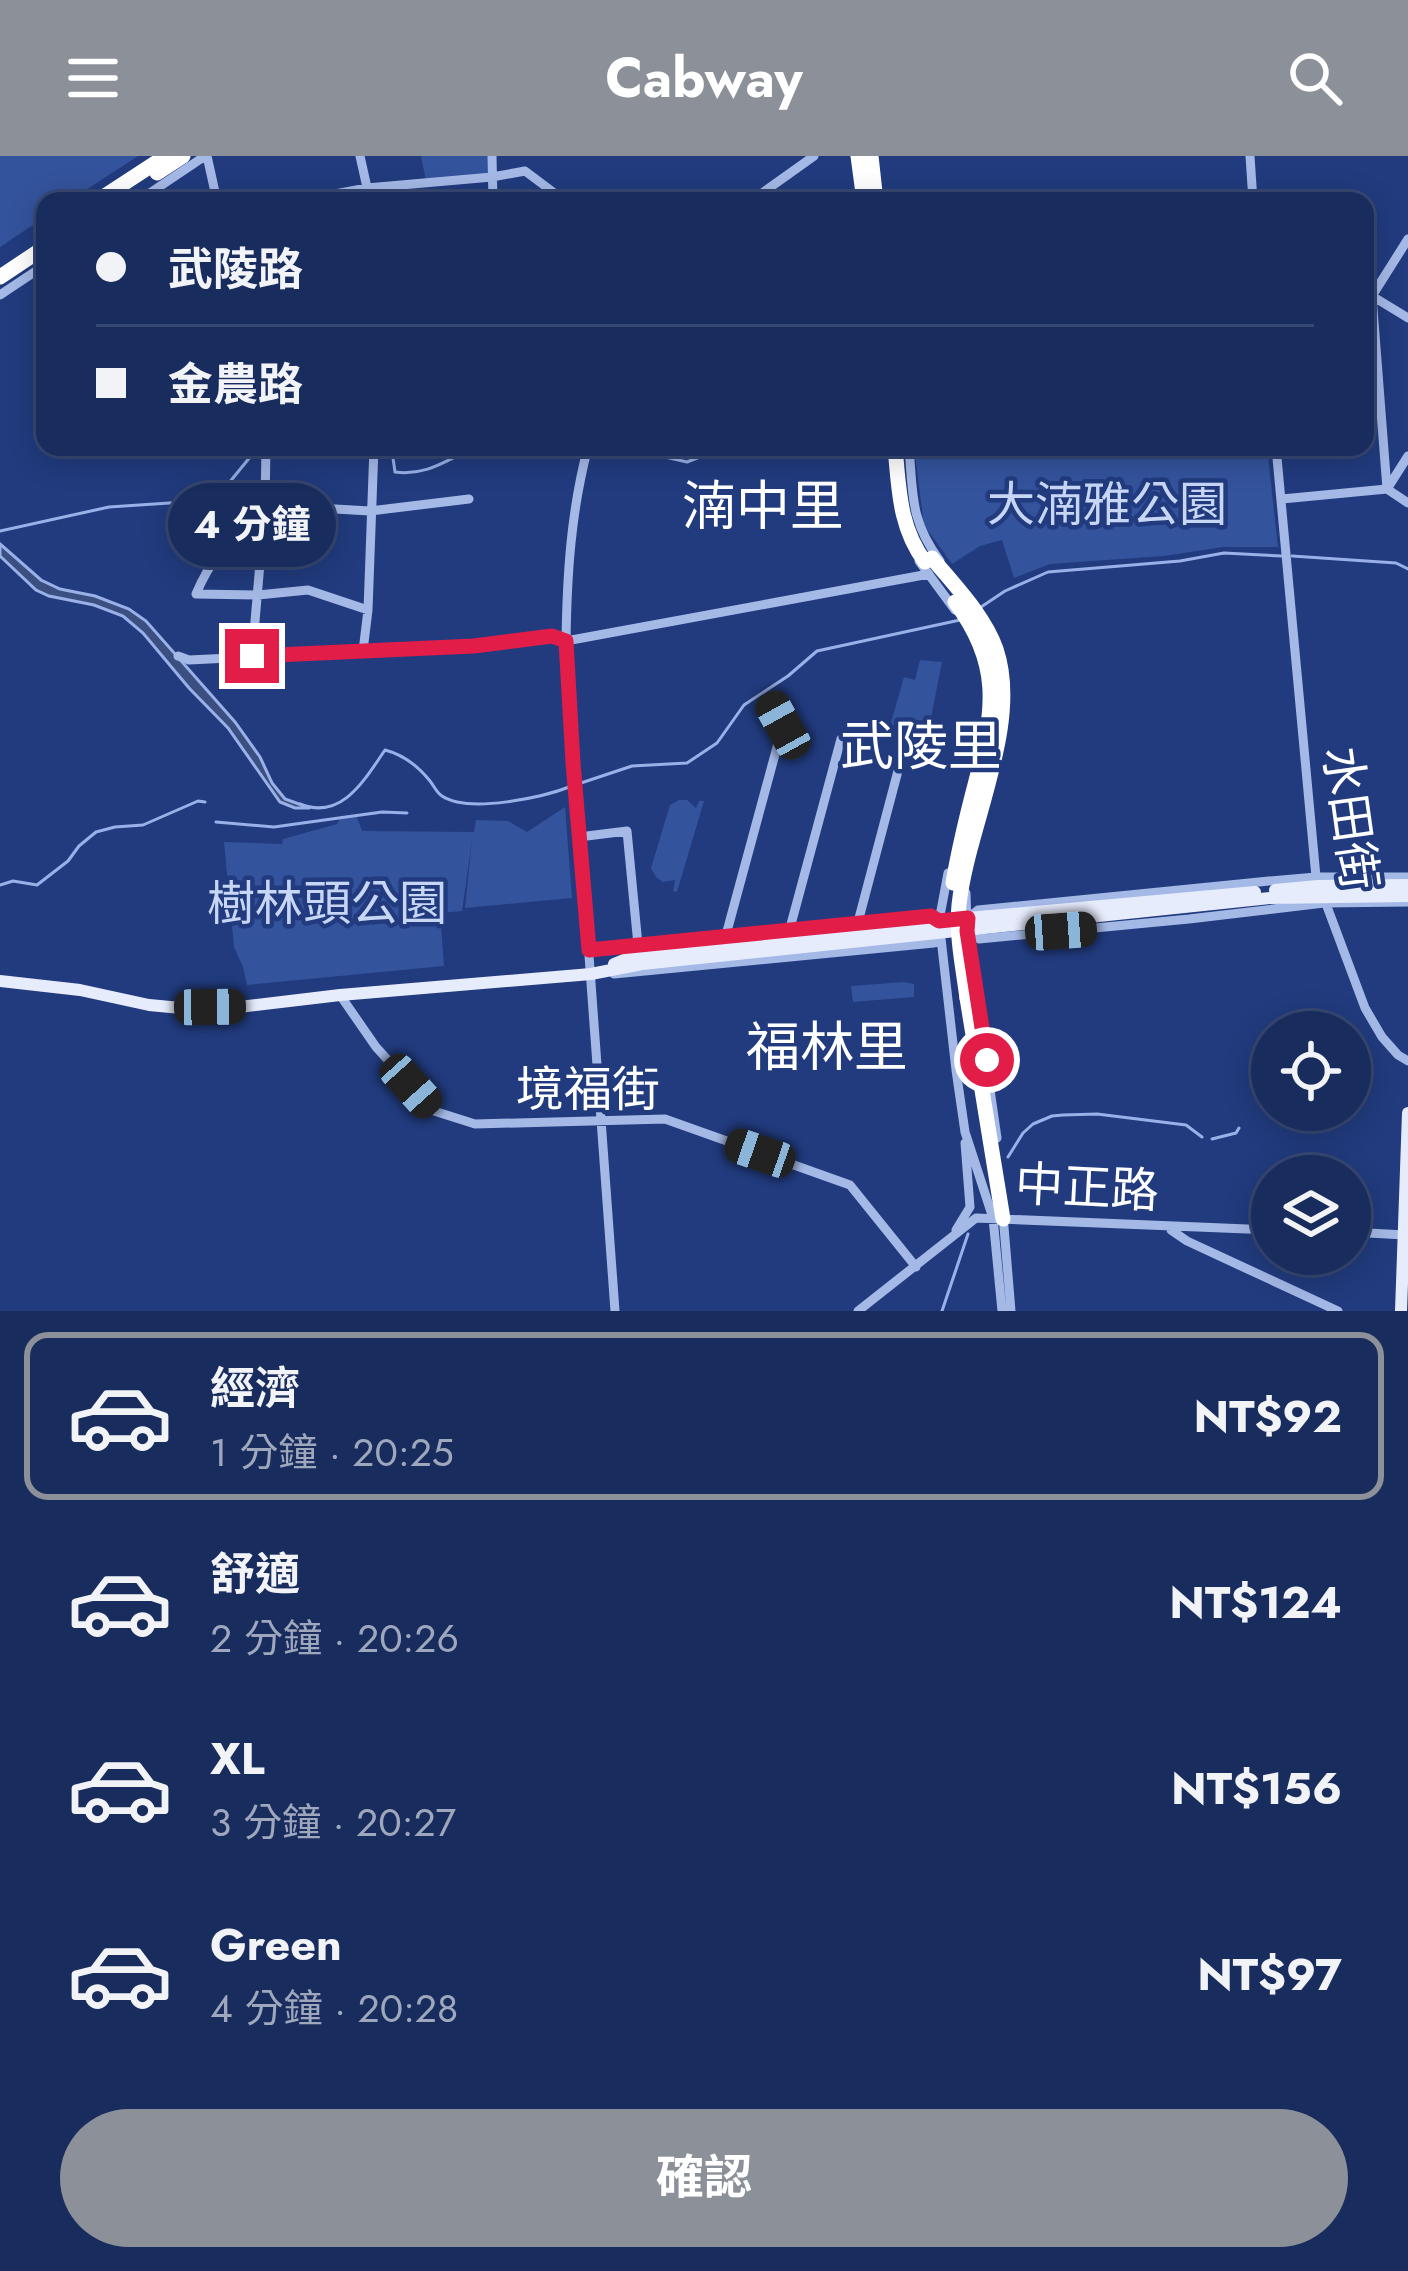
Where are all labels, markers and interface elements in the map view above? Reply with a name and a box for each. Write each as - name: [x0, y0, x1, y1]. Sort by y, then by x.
- text: Cabway: [605, 39, 803, 117]
- icon: menu: [60, 45, 126, 111]
- icon: search: [1282, 45, 1348, 111]
- text: 武陵路: [168, 237, 303, 302]
- text: 金農路: [168, 352, 303, 417]
- district label: 湳中里: [682, 467, 844, 545]
- park label: 大湳雅公園: [987, 470, 1227, 539]
- callout: 4 分鐘: [168, 482, 336, 566]
- text: 4 分鐘: [194, 496, 310, 553]
- route end: [225, 629, 279, 683]
- car: [750, 685, 816, 765]
- district label: 武陵里: [840, 707, 1002, 785]
- street label: 水田街: [1306, 742, 1395, 894]
- park label: 樹林頭公園: [207, 869, 447, 938]
- car: [1024, 911, 1098, 951]
- car: [174, 988, 246, 1026]
- district label: 福林里: [746, 1008, 908, 1086]
- map controls: [1251, 1011, 1371, 1275]
- button: locate: [1251, 1011, 1371, 1131]
- route start: [960, 1033, 1014, 1087]
- car: [374, 1047, 448, 1125]
- street label: 境福街: [516, 1055, 660, 1124]
- car: [720, 1124, 800, 1182]
- street label: 中正路: [1013, 1149, 1161, 1226]
- button: layers: [1251, 1155, 1371, 1275]
- text: 經濟: [210, 1356, 300, 1421]
- icon: car: [66, 1362, 174, 1470]
- text: NT$92: [1193, 1384, 1342, 1449]
- text: 1 分鐘 · 20:25: [210, 1424, 454, 1481]
- text: 舒適: [210, 1542, 300, 1607]
- icon: car: [66, 1548, 174, 1656]
- text: NT$124: [1169, 1570, 1342, 1635]
- text: 2 分鐘 · 20:26: [210, 1610, 459, 1667]
- text: XL: [210, 1726, 265, 1791]
- icon: car: [66, 1734, 174, 1842]
- text: NT$156: [1171, 1756, 1342, 1821]
- text: 3 分鐘 · 20:27: [210, 1794, 456, 1851]
- text: Green: [210, 1912, 342, 1977]
- icon: car: [66, 1920, 174, 2028]
- text: NT$97: [1197, 1942, 1342, 2007]
- text: 4 分鐘 · 20:28: [210, 1980, 458, 2037]
- button: 確認: [60, 2109, 1348, 2247]

